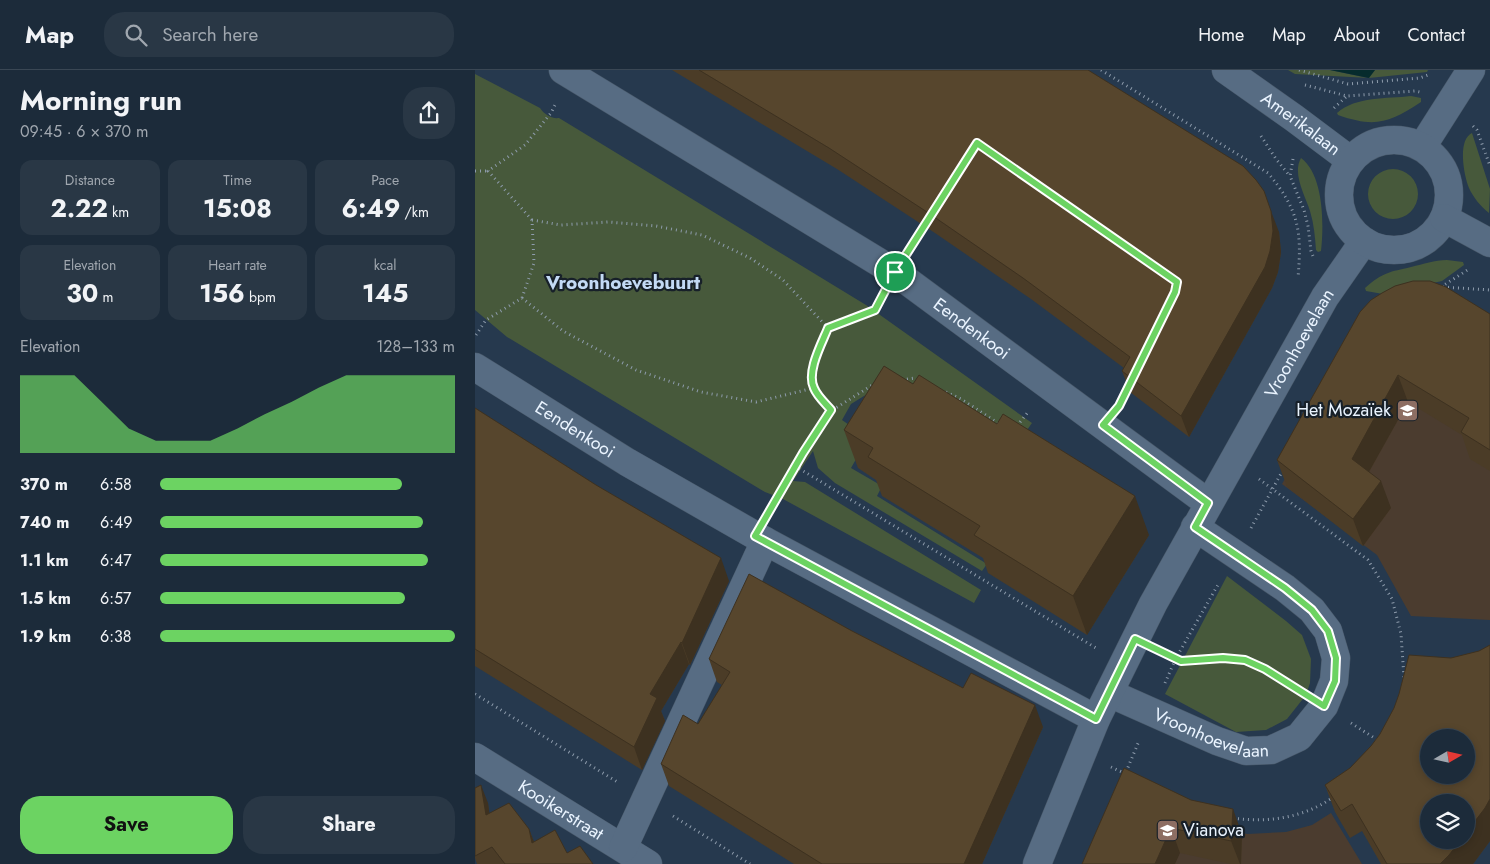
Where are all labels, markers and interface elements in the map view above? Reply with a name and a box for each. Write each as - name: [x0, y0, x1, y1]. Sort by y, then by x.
- search box: [104, 12, 454, 57]
- text: Map: [25, 17, 74, 52]
- icon: search: [122, 21, 150, 49]
- text: Search here: [162, 21, 258, 48]
- text: Home: [1198, 22, 1244, 48]
- text: Map: [1272, 22, 1306, 48]
- text: About: [1334, 22, 1379, 48]
- text: Contact: [1407, 22, 1465, 48]
- text: Morning run: [20, 80, 182, 121]
- street label: Amerikalaan: [1255, 85, 1346, 162]
- button: share: [403, 87, 455, 139]
- text: 09:45 · 6 × 370 m: [20, 120, 149, 143]
- text: Distance: [65, 170, 115, 190]
- text: Time: [223, 170, 252, 190]
- text: Pace: [371, 170, 399, 190]
- text: 2.22: [51, 190, 108, 226]
- text: 15:08: [203, 190, 272, 226]
- text: 6:49: [341, 190, 400, 226]
- text: km: [108, 202, 129, 222]
- text: /km: [400, 202, 429, 222]
- pin: [874, 251, 916, 293]
- text: Elevation: [63, 255, 116, 275]
- text: Heart rate: [208, 255, 267, 275]
- text: kcal: [374, 255, 396, 275]
- icon: arrive: [881, 258, 909, 286]
- district label: Vroonhoevebuurt: [545, 269, 700, 296]
- text: 30: [66, 275, 98, 311]
- text: 156: [199, 275, 245, 311]
- text: 145: [362, 275, 408, 311]
- street label: Vroonhoevelaan: [1258, 283, 1340, 403]
- text: m: [98, 287, 113, 307]
- text: bpm: [245, 287, 276, 307]
- street label: Eendenkooi: [928, 292, 1016, 366]
- text: Elevation: [20, 335, 80, 358]
- text: 128–133 m: [376, 335, 455, 358]
- street label: Eendenkooi: [530, 395, 620, 464]
- place label: Het Mozaïek: [1296, 397, 1391, 423]
- school or university icon: Het Mozaïek: [1395, 398, 1419, 422]
- text: 370 m: [20, 473, 68, 496]
- text: 6:58: [100, 473, 132, 496]
- text: 740 m: [20, 511, 69, 534]
- text: 6:49: [100, 511, 133, 534]
- text: 1.1 km: [20, 549, 69, 572]
- text: 6:47: [100, 549, 132, 572]
- text: 1.5 km: [20, 587, 71, 610]
- text: 6:57: [100, 587, 131, 610]
- text: 1.9 km: [20, 625, 71, 648]
- text: 6:38: [100, 625, 132, 648]
- street label: Vroonhoevelaan: [1150, 701, 1270, 764]
- north arrow: [1420, 729, 1475, 784]
- map controls: [1420, 729, 1475, 849]
- street label: Kooikerstraat: [513, 774, 609, 847]
- button: layers: [1420, 794, 1475, 849]
- button: Save: [20, 796, 233, 854]
- button: Share: [243, 796, 455, 854]
- place label: Vianova: [1183, 817, 1244, 843]
- school or university icon: Vianova: [1155, 818, 1179, 842]

